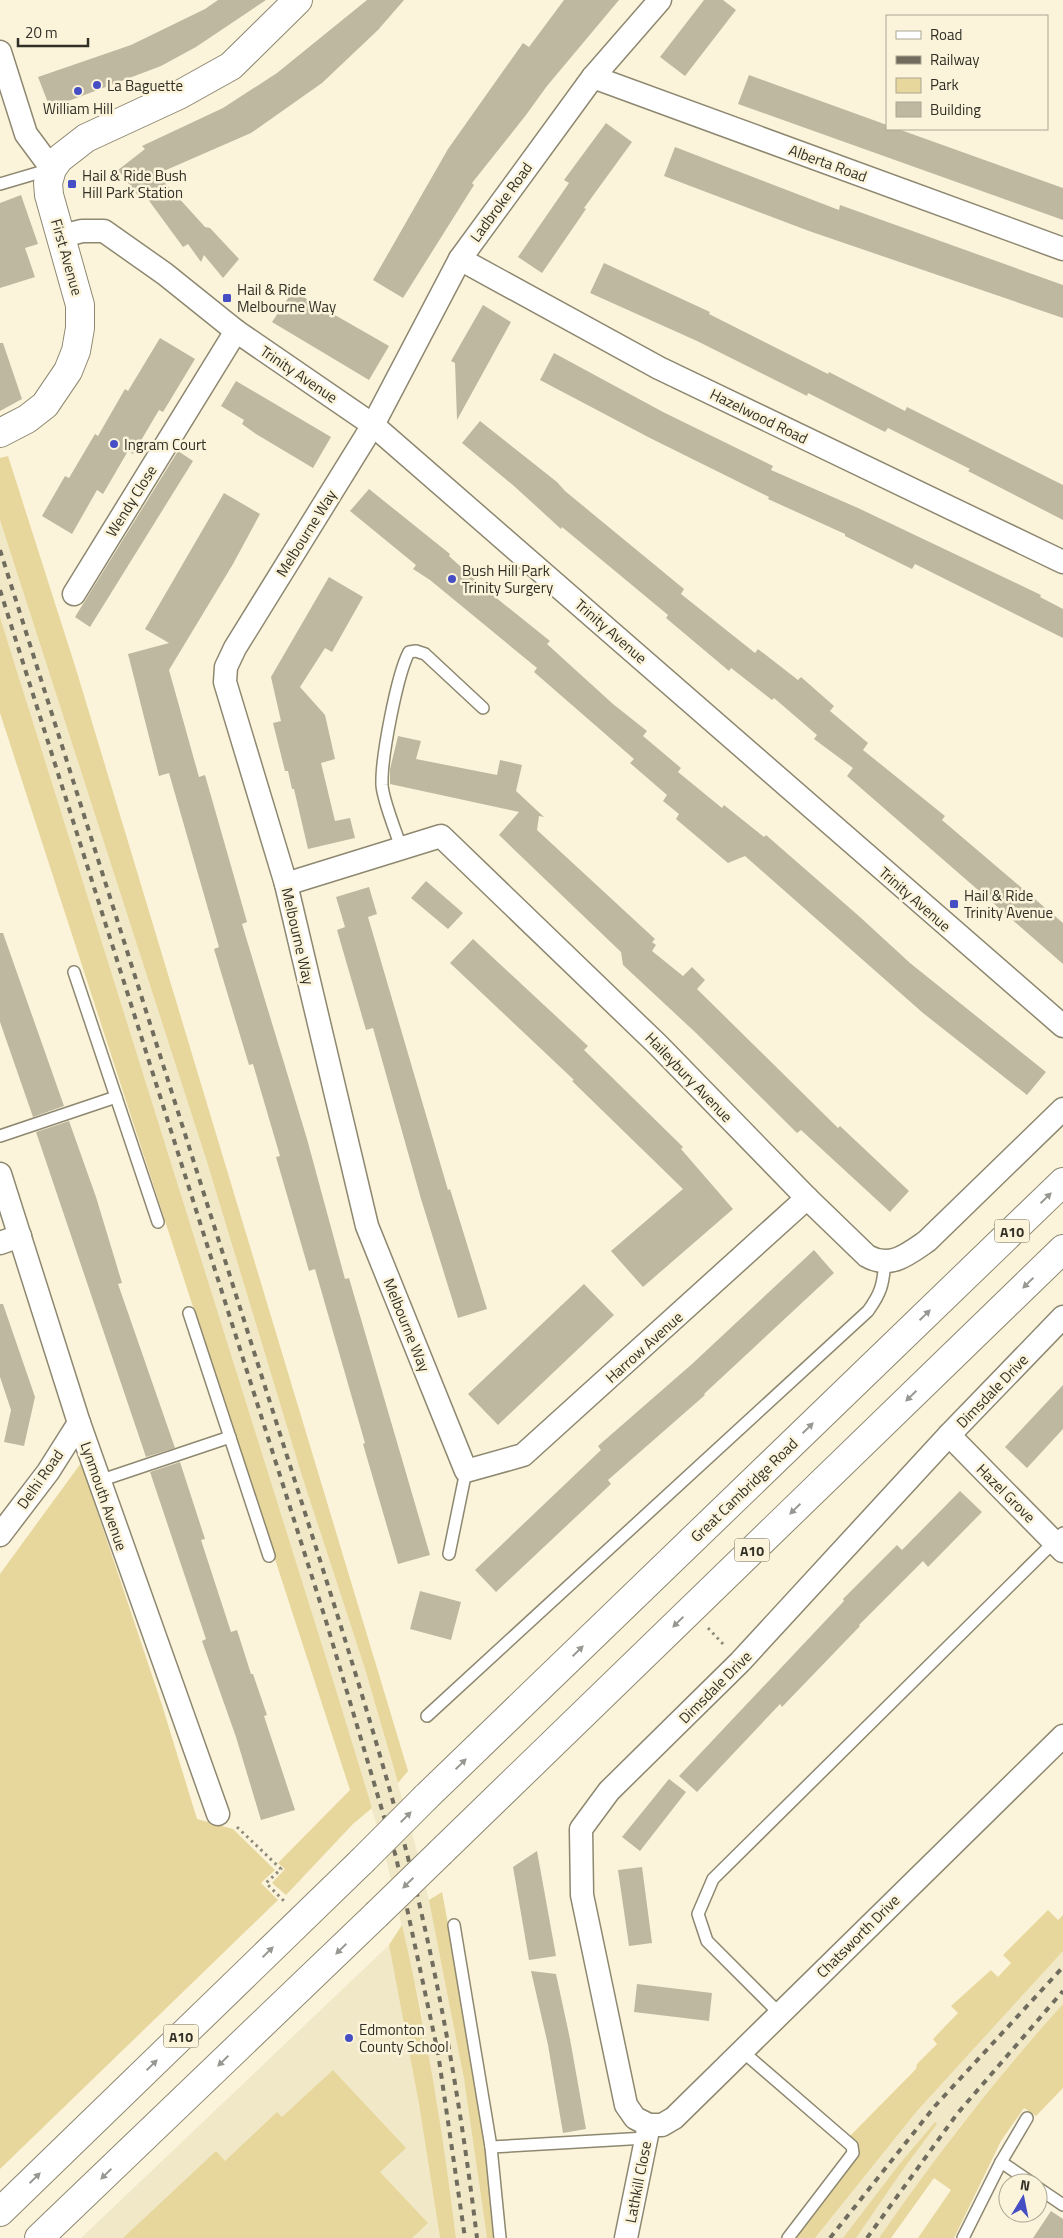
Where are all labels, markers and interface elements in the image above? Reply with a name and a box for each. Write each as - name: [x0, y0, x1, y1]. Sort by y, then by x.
- scale bar: [18, 15, 88, 47]
- legend: [886, 15, 1048, 130]
- text: 20 m: [25, 21, 58, 44]
- text: Road: [930, 23, 962, 46]
- text: Railway: [930, 48, 980, 71]
- text: Park: [930, 73, 959, 96]
- place label: La Baguette: [107, 74, 183, 97]
- marker: La Baguette: [91, 79, 103, 91]
- marker: William Hill: [72, 85, 84, 97]
- place label: William Hill: [43, 97, 113, 120]
- text: Building: [930, 98, 981, 121]
- street label: Alberta Road: [786, 138, 870, 188]
- street label: Ladbroke Road: [464, 157, 538, 247]
- place label: Hail & Ride Bush Hill Park Station: [82, 164, 187, 204]
- marker: Hail & Ride Bush Hill Park Station: [66, 178, 78, 190]
- street label: First Avenue: [45, 216, 89, 298]
- place label: Hail & Ride Melbourne Way: [237, 278, 336, 318]
- marker: Hail & Ride Melbourne Way: [221, 292, 233, 304]
- street label: Trinity Avenue: [256, 340, 342, 408]
- street label: Hazelwood Road: [706, 382, 812, 450]
- place label: Ingram Court: [124, 433, 207, 456]
- marker: Ingram Court: [108, 438, 120, 450]
- street label: Wendy Close: [100, 460, 162, 542]
- street label: Melbourne Way: [270, 485, 342, 581]
- place label: Bush Hill Park Trinity Surgery: [462, 559, 553, 599]
- marker: Bush Hill Park Trinity Surgery: [446, 573, 458, 585]
- street label: Trinity Avenue: [570, 593, 652, 669]
- street label: Trinity Avenue: [874, 861, 956, 937]
- place label: Hail & Ride Trinity Avenue: [964, 884, 1053, 924]
- street label: Melbourne Way: [276, 885, 320, 987]
- marker: Hail & Ride Trinity Avenue: [948, 898, 960, 910]
- street label: Haileybury Avenue: [640, 1027, 738, 1127]
- one-way arrow: [1040, 1192, 1052, 1204]
- road number: A10: [994, 1220, 1030, 1242]
- street label: Melbourne Way: [378, 1275, 436, 1375]
- one-way arrow: [1022, 1277, 1034, 1289]
- street label: Harrow Avenue: [600, 1306, 688, 1388]
- one-way arrow: [918, 1309, 930, 1321]
- street label: Dimsdale Drive: [951, 1349, 1033, 1433]
- one-way arrow: [906, 1390, 918, 1402]
- one-way arrow: [802, 1422, 814, 1434]
- street label: Great Cambridge Road: [685, 1433, 803, 1547]
- street label: Lynmouth Avenue: [75, 1438, 133, 1554]
- street label: Delhi Road: [11, 1445, 69, 1513]
- street label: Hazel Grove: [971, 1458, 1041, 1528]
- one-way arrow: [789, 1503, 801, 1515]
- road number: A10: [734, 1538, 770, 1562]
- one-way arrow: [672, 1616, 684, 1628]
- one-way arrow: [571, 1645, 583, 1657]
- street label: Dimsdale Drive: [673, 1645, 757, 1729]
- one-way arrow: [454, 1758, 466, 1770]
- one-way arrow: [400, 1811, 412, 1823]
- one-way arrow: [402, 1877, 414, 1889]
- street label: Chatsworth Drive: [811, 1889, 905, 1983]
- one-way arrow: [335, 1943, 347, 1955]
- one-way arrow: [262, 1946, 274, 1958]
- place label: Edmonton County School: [359, 2018, 449, 2058]
- road number: A10: [164, 2024, 198, 2048]
- marker: Edmonton County School: [343, 2032, 355, 2044]
- one-way arrow: [218, 2055, 230, 2067]
- one-way arrow: [145, 2059, 157, 2071]
- street label: Lathkill Close: [619, 2139, 657, 2225]
- one-way arrow: [100, 2168, 112, 2180]
- one-way arrow: [29, 2172, 41, 2184]
- north arrow: [998, 2173, 1048, 2223]
- text: N: [1019, 2174, 1032, 2196]

